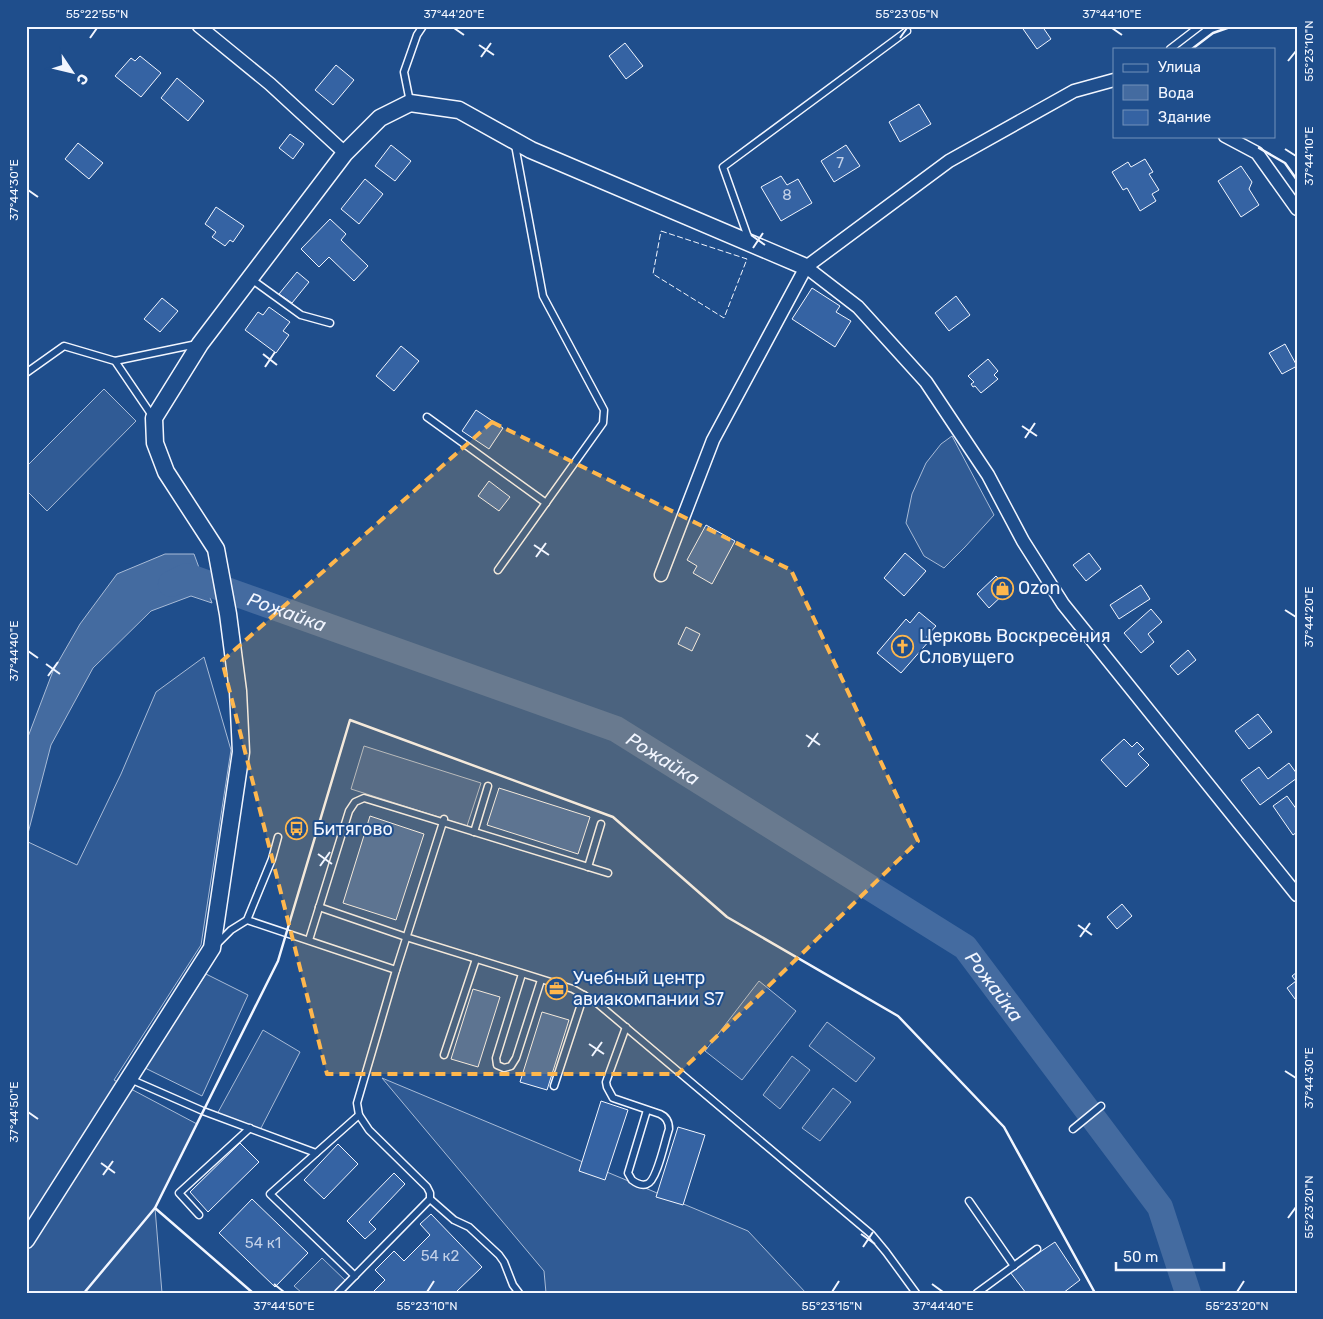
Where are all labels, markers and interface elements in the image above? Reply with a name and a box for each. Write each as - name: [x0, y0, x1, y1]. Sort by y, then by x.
- text: 55°22'55"N: [66, 7, 128, 21]
- text: 37°44'20"E: [423, 7, 485, 21]
- text: 55°23'05"N: [875, 7, 939, 21]
- text: 37°44'10"E: [1082, 7, 1142, 21]
- text: 55°23'10"N: [1302, 20, 1316, 82]
- north arrow: [48, 48, 98, 98]
- legend: [1113, 48, 1276, 138]
- text: Улица: [1158, 58, 1201, 76]
- text: С: [72, 70, 92, 88]
- text: Вода: [1158, 84, 1194, 102]
- text: Здание: [1158, 108, 1211, 126]
- text: 37°44'10"E: [1302, 126, 1316, 186]
- house number: 7: [836, 154, 844, 172]
- text: 37°44'30"E: [7, 159, 21, 221]
- house number: 8: [782, 186, 792, 204]
- shop icon: Ozon: [990, 576, 1014, 600]
- place label: Ozon: [1018, 577, 1060, 599]
- text: 37°44'20"E: [1302, 586, 1316, 648]
- water label: Рожайка: [244, 587, 329, 637]
- text: 37°44'40"E: [7, 621, 21, 681]
- place label: Церковь Воскресения Словущего: [919, 625, 1111, 668]
- church icon: Церковь Воскресения Словущего: [891, 634, 915, 658]
- water label: Рожайка: [622, 727, 704, 790]
- bus stop icon: Битягово: [285, 817, 309, 841]
- place label: Битягово: [313, 818, 393, 840]
- water label: Рожайка: [960, 947, 1028, 1026]
- place label: Учебный центр авиакомпании S7: [573, 967, 724, 1010]
- office icon: Учебный центр авиакомпании S7: [545, 976, 569, 1000]
- text: 37°44'30"E: [1302, 1047, 1316, 1109]
- text: 37°44'50"E: [7, 1081, 21, 1143]
- text: 55°23'20"N: [1302, 1175, 1316, 1239]
- house number: 54 к1: [245, 1234, 281, 1252]
- scale bar: [1116, 1239, 1223, 1271]
- house number: 54 к2: [421, 1247, 460, 1265]
- text: 50 m: [1123, 1248, 1158, 1266]
- text: 37°44'50"E: [253, 1299, 315, 1313]
- text: 55°23'10"N: [396, 1299, 458, 1313]
- text: 55°23'15"N: [802, 1299, 862, 1313]
- text: 37°44'40"E: [913, 1299, 973, 1313]
- text: 55°23'20"N: [1205, 1299, 1269, 1313]

